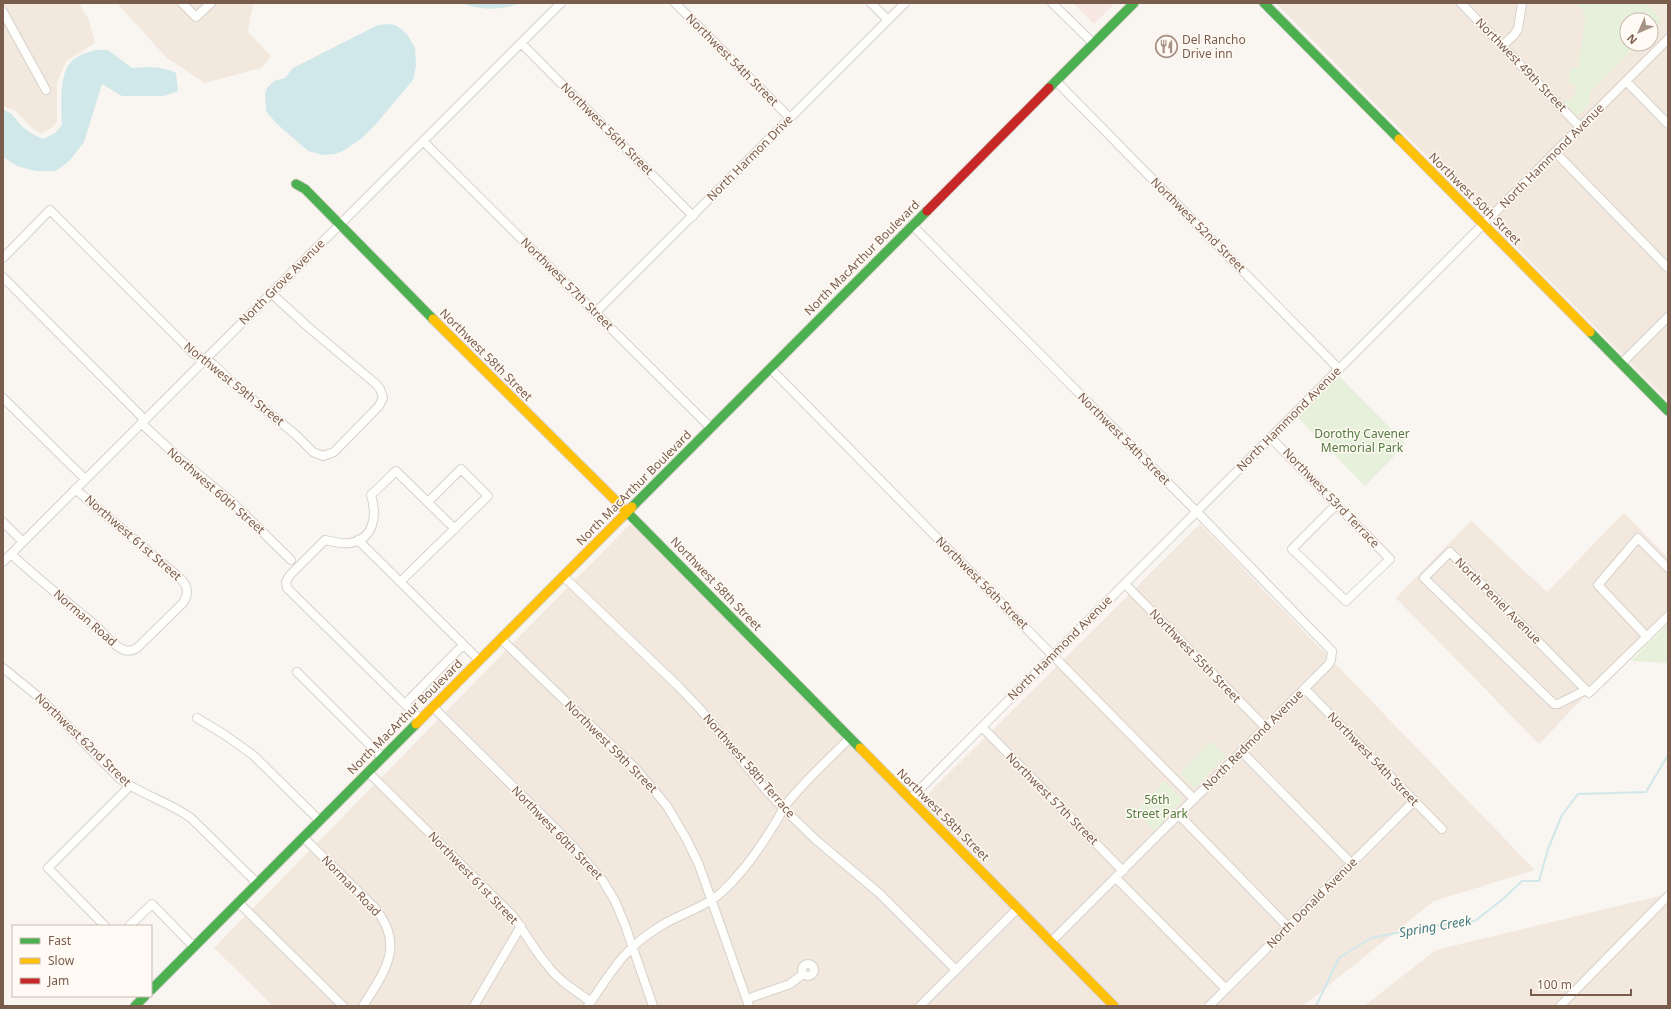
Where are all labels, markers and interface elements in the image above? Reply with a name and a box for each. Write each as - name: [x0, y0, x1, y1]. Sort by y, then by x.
- street label: Northwest 54th Street: [682, 10, 783, 110]
- north arrow: [1619, 12, 1659, 52]
- street label: Northwest 49th Street: [1472, 14, 1571, 116]
- place label: Del Rancho Drive inn: [1182, 31, 1246, 62]
- text: N: [1623, 31, 1640, 48]
- restaurant icon: Del Rancho Drive inn: [1154, 34, 1180, 60]
- street label: Northwest 56th Street: [557, 79, 658, 179]
- street label: North Hammond Avenue: [1496, 99, 1608, 212]
- street label: North Harmon Drive: [703, 111, 797, 204]
- street label: Northwest 50th Street: [1425, 149, 1526, 249]
- street label: Northwest 52nd Street: [1147, 174, 1250, 276]
- street label: North MacArthur Boulevard: [800, 196, 923, 319]
- street label: Northwest 57th Street: [517, 234, 618, 334]
- street label: North Grove Avenue: [235, 235, 328, 328]
- street label: Northwest 58th Street: [436, 305, 537, 405]
- street label: Northwest 59th Street: [181, 338, 289, 430]
- street label: North Hammond Avenue: [1233, 362, 1345, 475]
- street label: Northwest 54th Street: [1074, 389, 1175, 489]
- park label: Dorothy Cavener Memorial Park: [1314, 425, 1410, 456]
- street label: North MacArthur Boulevard: [572, 426, 695, 549]
- street label: Northwest 60th Street: [164, 443, 269, 538]
- street label: Northwest 53rd Terrace: [1279, 444, 1384, 552]
- street label: Northwest 61st Street: [81, 491, 186, 585]
- street label: Northwest 58th Street: [667, 533, 766, 635]
- street label: Northwest 56th Street: [932, 533, 1033, 633]
- street label: North Peniel Avenue: [1451, 554, 1545, 648]
- street label: Norman Road: [50, 585, 121, 650]
- street label: North Hammond Avenue: [1004, 591, 1116, 704]
- street label: Northwest 55th Street: [1146, 605, 1245, 707]
- street label: North MacArthur Boulevard: [343, 655, 466, 778]
- street label: North Redmond Avenue: [1198, 685, 1307, 794]
- street label: Northwest 62nd Street: [32, 689, 136, 791]
- street label: Northwest 59th Street: [561, 697, 662, 797]
- street label: Northwest 54th Street: [1324, 708, 1423, 810]
- street label: Northwest 58th Terrace: [699, 710, 799, 821]
- street label: Northwest 57th Street: [1002, 749, 1103, 849]
- street label: Northwest 58th Street: [893, 765, 994, 865]
- street label: Northwest 60th Street: [508, 782, 607, 884]
- park label: 56th Street Park: [1126, 791, 1189, 822]
- street label: Northwest 61st Street: [425, 828, 523, 928]
- street label: Norman Road: [318, 851, 385, 920]
- street label: North Donald Avenue: [1262, 853, 1361, 952]
- water label: Spring Creek: [1397, 911, 1473, 941]
- legend: [12, 925, 152, 997]
- text: Fast: [48, 932, 72, 949]
- text: Slow: [48, 952, 75, 969]
- scale bar: [1531, 971, 1631, 997]
- text: Jam: [47, 972, 69, 989]
- text: 100 m: [1537, 976, 1572, 993]

